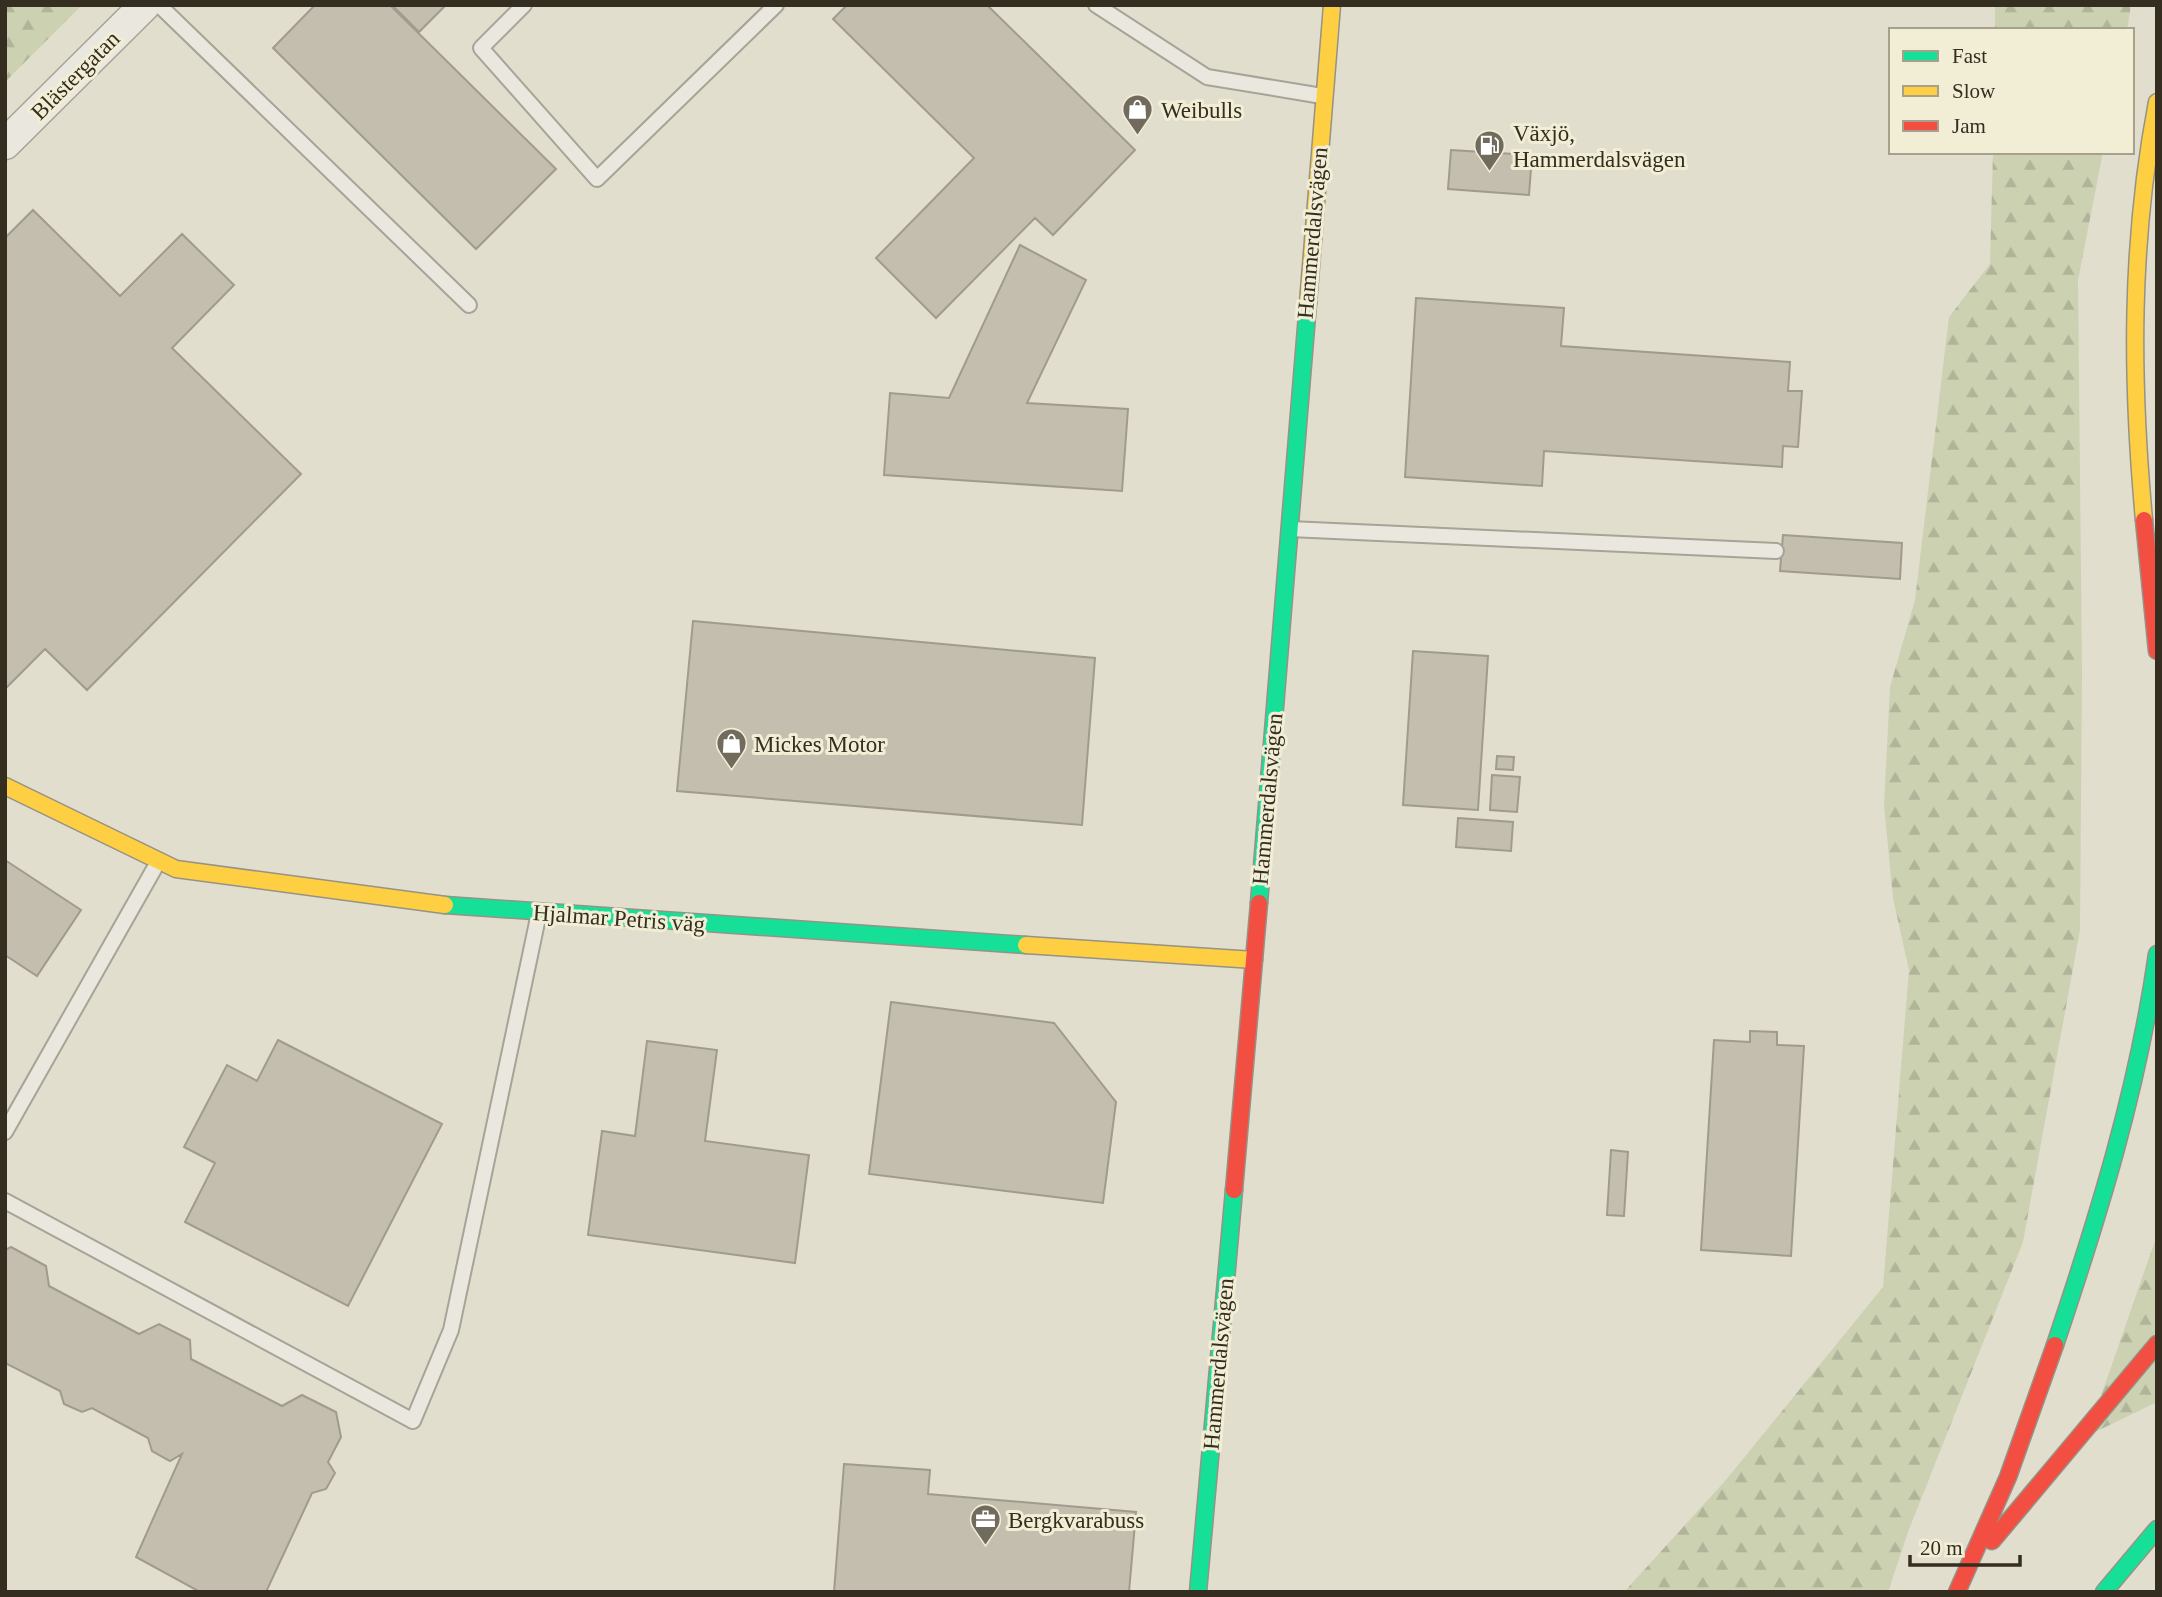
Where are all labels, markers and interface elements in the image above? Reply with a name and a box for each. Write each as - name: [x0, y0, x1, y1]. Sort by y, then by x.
- street label: Blästergatan: [26, 26, 125, 125]
- legend: [1889, 28, 2134, 154]
- text: Fast: [1952, 44, 1987, 68]
- text: Slow: [1952, 79, 1996, 103]
- shop icon: Weibulls: [1121, 93, 1155, 137]
- place label: Weibulls: [1161, 98, 1242, 123]
- text: Jam: [1952, 114, 1986, 138]
- place label: Växjö, Hammerdalsvägen: [1513, 121, 1686, 172]
- fuel station icon: Växjö, Hammerdalsvägen: [1473, 129, 1507, 173]
- street label: Hammerdalsvägen: [1293, 146, 1333, 320]
- street label: Hammerdalsvägen: [1248, 712, 1288, 886]
- shop icon: Mickes Motor: [714, 727, 748, 771]
- place label: Mickes Motor: [754, 732, 885, 757]
- street label: Hjalmar Petris väg: [532, 900, 706, 937]
- street label: Hammerdalsvägen: [1199, 1277, 1239, 1451]
- office icon: Bergkvarabuss: [968, 1503, 1002, 1547]
- place label: Bergkvarabuss: [1008, 1508, 1144, 1533]
- scale bar: [1910, 1524, 2020, 1568]
- text: 20 m: [1920, 1536, 1963, 1560]

